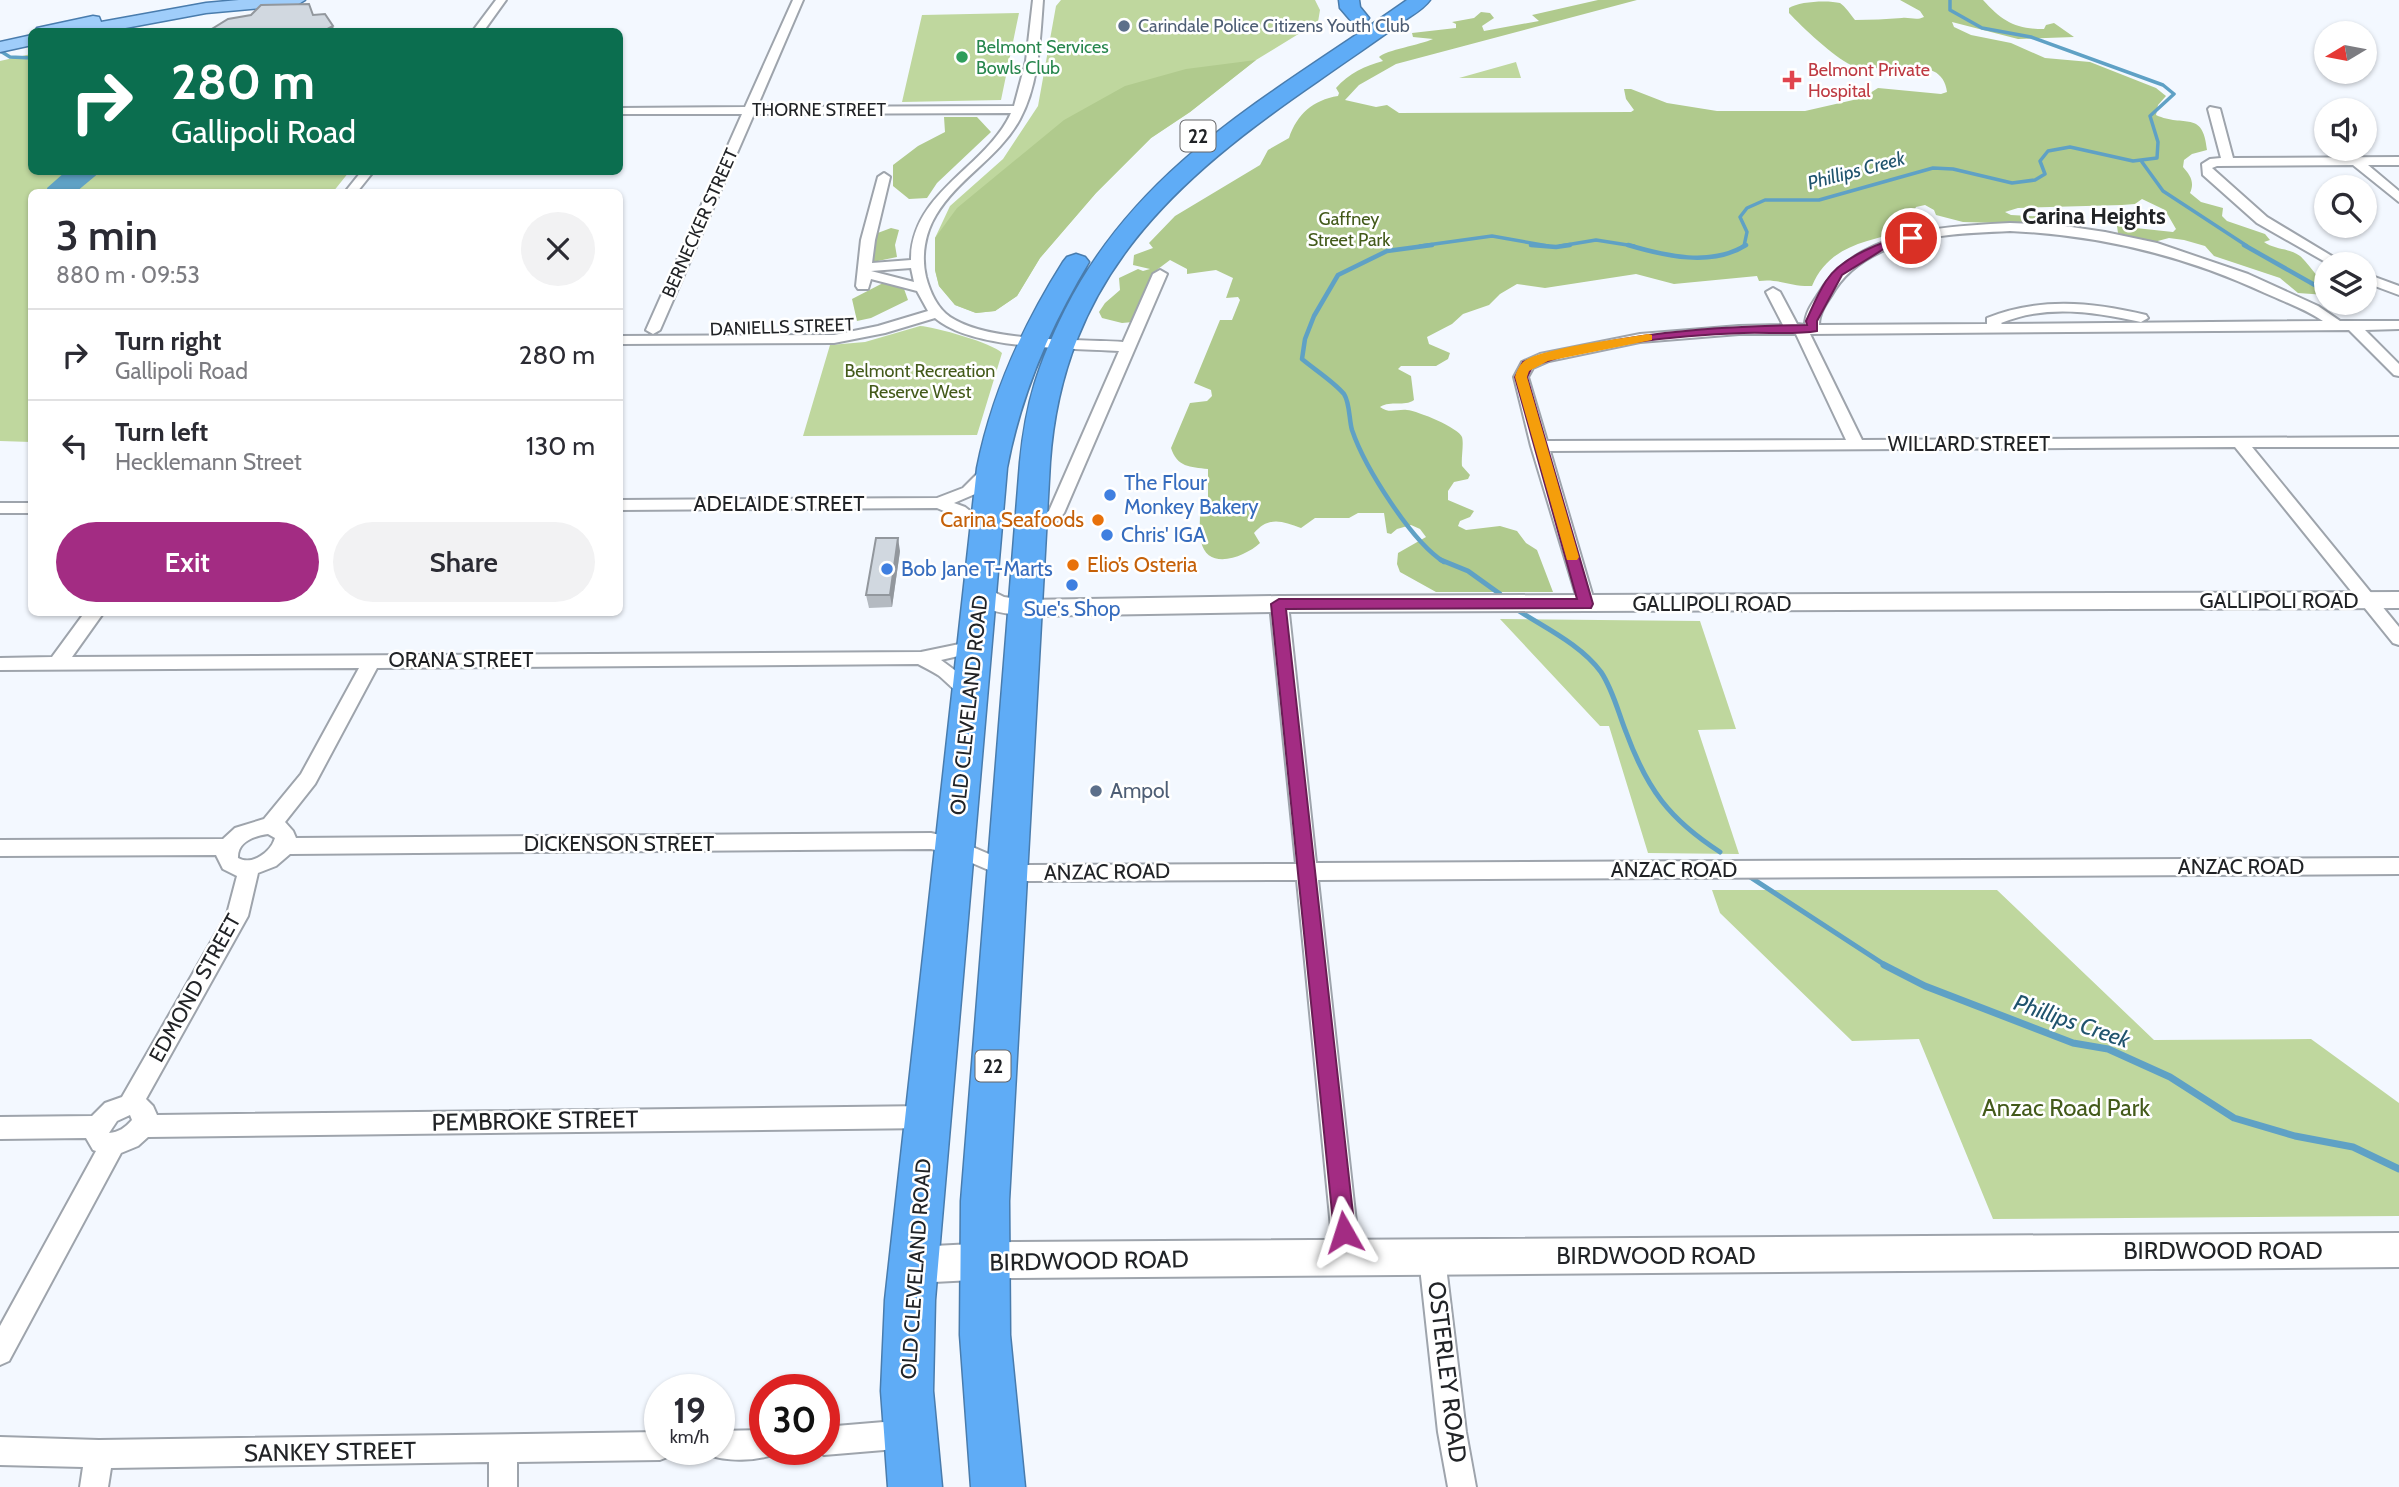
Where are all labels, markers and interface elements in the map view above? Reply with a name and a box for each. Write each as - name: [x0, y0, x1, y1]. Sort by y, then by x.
- place label: Carindale Police Citizens Youth Club: [1138, 15, 1410, 37]
- marker: Carindale Police Citizens Youth Club: [1116, 18, 1132, 34]
- north arrow: [2314, 21, 2376, 84]
- map controls: [2314, 21, 2377, 315]
- place label: Belmont Services Bowls Club: [976, 36, 1109, 79]
- marker: Belmont Services Bowls Club: [954, 49, 970, 65]
- text: 280 m: [171, 52, 315, 111]
- icon: right: [56, 56, 147, 147]
- place label: Belmont Private Hospital: [1808, 59, 1930, 102]
- marker: Belmont Private Hospital: [1782, 70, 1802, 90]
- button: sound: [2314, 98, 2377, 161]
- street label: THORNE STREET: [752, 99, 887, 121]
- text: Gallipoli Road: [171, 112, 356, 151]
- road number: 22: [1180, 120, 1216, 152]
- street label: BERNECKER STREET: [657, 145, 743, 301]
- water label: Phillips Creek: [1805, 146, 1908, 195]
- button: search: [2314, 175, 2377, 238]
- district label: Carina Heights: [2022, 202, 2166, 230]
- park label: Gaffney Street Park: [1308, 208, 1391, 251]
- pin: [1881, 208, 1941, 268]
- text: 3 min: [56, 209, 158, 261]
- button: close: [521, 212, 595, 286]
- icon: arrive: [1892, 219, 1930, 257]
- button: layers: [2314, 252, 2377, 315]
- text: 880 m · 09:53: [56, 261, 200, 289]
- street label: DANIELLS STREET: [710, 313, 855, 341]
- text: Turn right: [115, 325, 221, 357]
- icon: right: [56, 336, 94, 374]
- text: 280 m: [519, 339, 595, 371]
- text: Gallipoli Road: [115, 357, 248, 385]
- park label: Belmont Recreation Reserve West: [845, 360, 995, 403]
- text: Turn left: [115, 416, 208, 448]
- icon: left: [56, 427, 94, 465]
- text: 130 m: [526, 430, 595, 462]
- street label: WILLARD STREET: [1888, 431, 2050, 456]
- text: Hecklemann Street: [115, 448, 302, 476]
- place label: The Flour Monkey Bakery: [1124, 470, 1259, 519]
- marker: The Flour Monkey Bakery: [1102, 487, 1118, 503]
- street label: ADELAIDE STREET: [694, 491, 864, 516]
- place label: Carina Seafoods: [940, 507, 1084, 532]
- marker: Carina Seafoods: [1090, 512, 1106, 528]
- button: Exit: [56, 522, 319, 602]
- button: Share: [333, 522, 595, 602]
- place label: Chris' IGA: [1121, 522, 1206, 547]
- marker: Chris' IGA: [1099, 527, 1115, 543]
- place label: Elio’s Osteria: [1087, 552, 1197, 577]
- place label: Bob Jane T-Marts: [901, 556, 1053, 581]
- marker: Elio’s Osteria: [1065, 557, 1081, 573]
- marker: Bob Jane T-Marts: [879, 561, 895, 577]
- marker: Sue's Shop: [1064, 577, 1080, 593]
- street label: GALLIPOLI ROAD: [2199, 588, 2359, 613]
- street label: GALLIPOLI ROAD: [1632, 591, 1792, 616]
- street label: OLD CLEVELAND ROAD: [945, 594, 992, 816]
- place label: Sue's Shop: [1023, 596, 1121, 621]
- street label: ORANA STREET: [389, 647, 533, 672]
- place label: Ampol: [1110, 778, 1170, 803]
- marker: Ampol: [1088, 783, 1104, 799]
- street label: DICKENSON STREET: [524, 831, 714, 856]
- street label: ANZAC ROAD: [2178, 854, 2304, 879]
- street label: ANZAC ROAD: [1611, 857, 1737, 882]
- street label: ANZAC ROAD: [1044, 858, 1170, 885]
- street label: EDMOND STREET: [144, 909, 246, 1066]
- water label: Phillips Creek: [2010, 988, 2135, 1054]
- road number: 22: [976, 1050, 1010, 1082]
- park label: Anzac Road Park: [1982, 1093, 2150, 1122]
- street label: PEMBROKE STREET: [431, 1104, 639, 1137]
- street label: OLD CLEVELAND ROAD: [895, 1158, 936, 1380]
- position arrow: [1307, 1195, 1381, 1269]
- street label: BIRDWOOD ROAD: [2123, 1236, 2323, 1265]
- street label: BIRDWOOD ROAD: [1556, 1241, 1756, 1270]
- street label: BIRDWOOD ROAD: [989, 1244, 1189, 1277]
- street label: OSTERLEY ROAD: [1422, 1280, 1473, 1464]
- speed limit sign: 30: [749, 1374, 840, 1465]
- text: 19: [673, 1389, 706, 1432]
- text: km/h: [670, 1426, 709, 1448]
- street label: SANKEY STREET: [244, 1435, 417, 1468]

